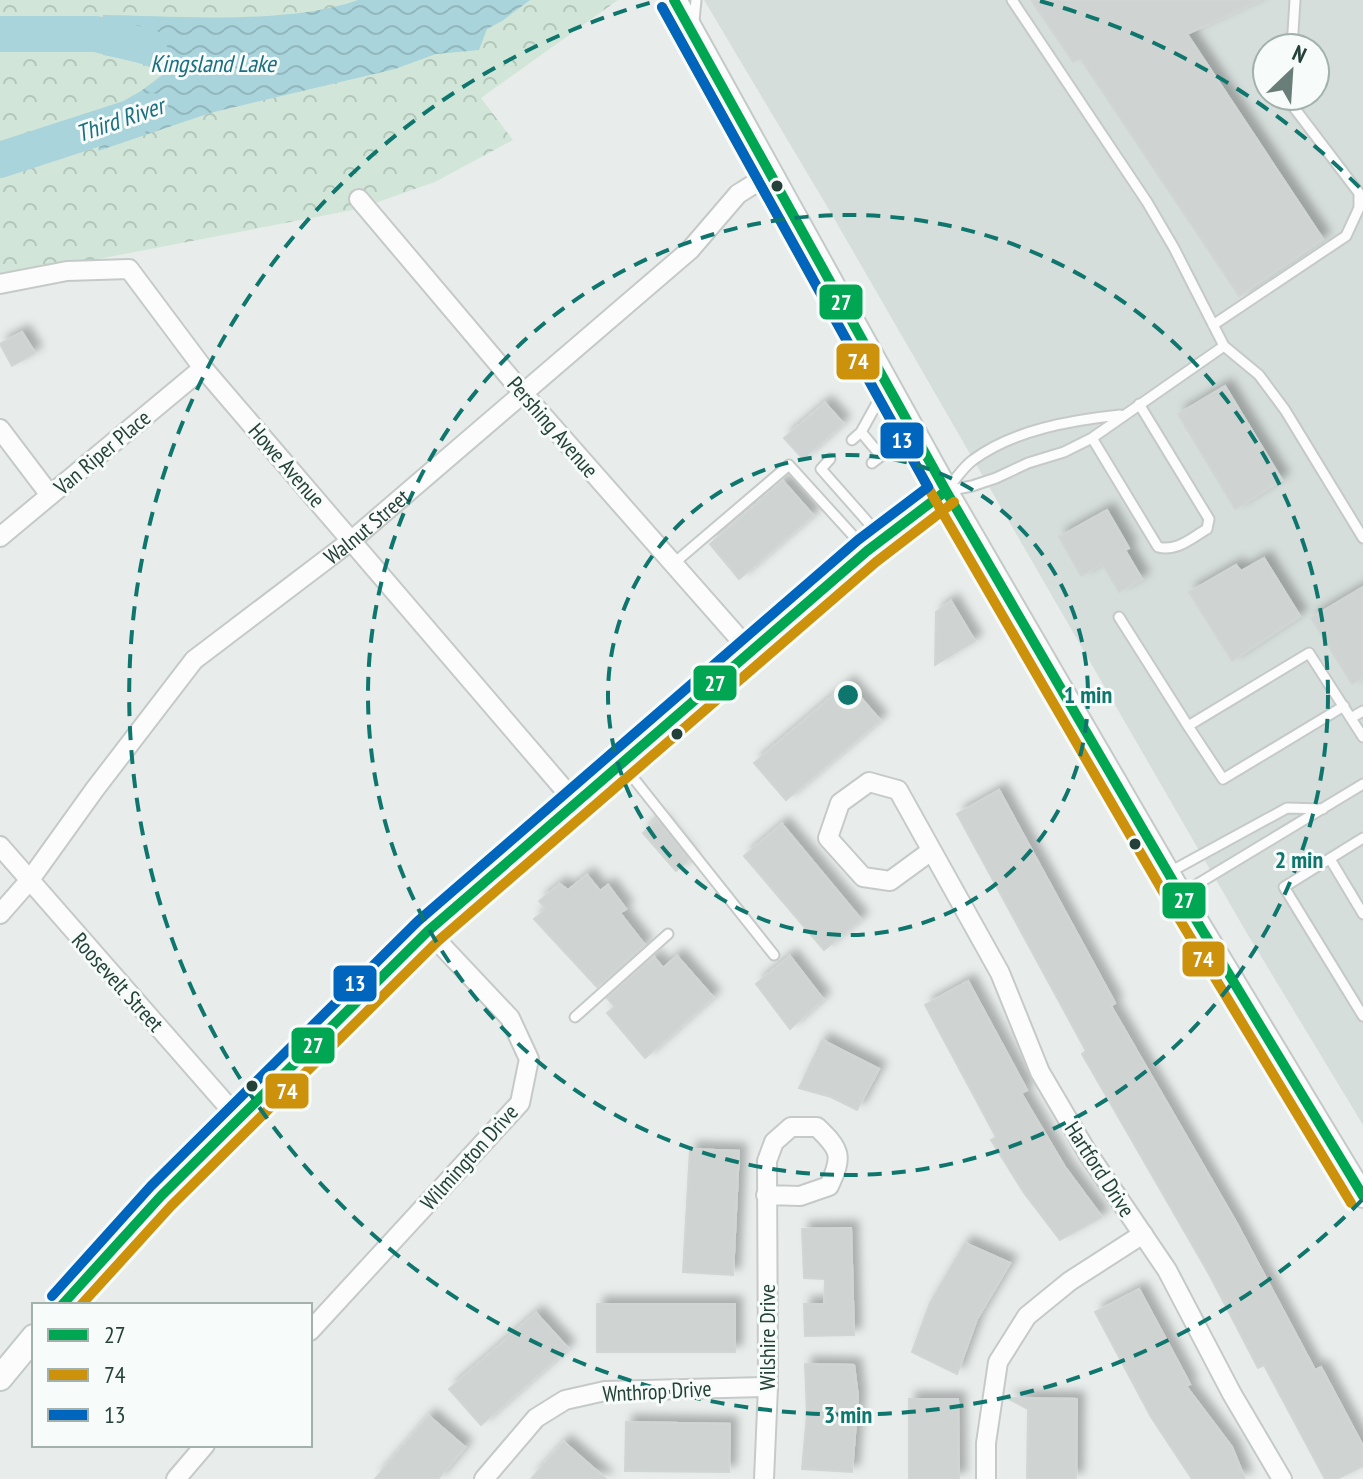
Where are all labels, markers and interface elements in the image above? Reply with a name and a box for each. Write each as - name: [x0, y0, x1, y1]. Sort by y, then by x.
- north arrow: [1251, 32, 1331, 112]
- text: N: [1288, 39, 1311, 69]
- water label: Kingsland Lake: [150, 48, 278, 79]
- water label: Third River: [72, 89, 171, 149]
- unlabelled marker: [769, 178, 785, 194]
- line badge: 27: [818, 283, 864, 321]
- text: 27: [830, 288, 852, 316]
- line badge: 74: [835, 342, 881, 381]
- text: 74: [847, 347, 869, 375]
- street label: Pershing Avenue: [501, 371, 605, 483]
- street label: Van Riper Place: [47, 404, 156, 501]
- street label: Howe Avenue: [243, 417, 331, 513]
- line badge: 13: [879, 421, 925, 460]
- text: 13: [891, 426, 913, 454]
- street label: Walnut Street: [318, 483, 415, 570]
- line badge: 27: [692, 664, 738, 702]
- text: 27: [704, 669, 726, 697]
- text: 1 min: [1064, 679, 1112, 710]
- centre of rings: [834, 681, 862, 709]
- unlabelled marker: [669, 726, 685, 742]
- unlabelled marker: [1127, 836, 1143, 852]
- text: 2 min: [1275, 844, 1323, 875]
- line badge: 27: [1161, 881, 1207, 920]
- text: 27: [1173, 886, 1195, 914]
- street label: Roosevelt Street: [66, 927, 170, 1037]
- line badge: 74: [1181, 940, 1226, 978]
- text: 74: [1192, 945, 1214, 973]
- line badge: 13: [332, 964, 378, 1003]
- text: 13: [344, 969, 366, 997]
- line badge: 27: [290, 1026, 336, 1065]
- text: 27: [302, 1031, 324, 1059]
- line badge: 74: [264, 1072, 310, 1110]
- text: 74: [276, 1077, 298, 1105]
- unlabelled marker: [244, 1078, 260, 1094]
- street label: Wilmington Drive: [414, 1098, 524, 1216]
- street label: Hartford Drive: [1059, 1116, 1141, 1222]
- street label: Wilshire Drive: [753, 1284, 781, 1390]
- legend: [32, 1303, 312, 1447]
- text: 27: [104, 1319, 126, 1350]
- text: 74: [104, 1359, 126, 1390]
- street label: Wnthrop Drive: [602, 1374, 712, 1408]
- text: 13: [104, 1399, 126, 1430]
- text: 3 min: [824, 1399, 872, 1430]

